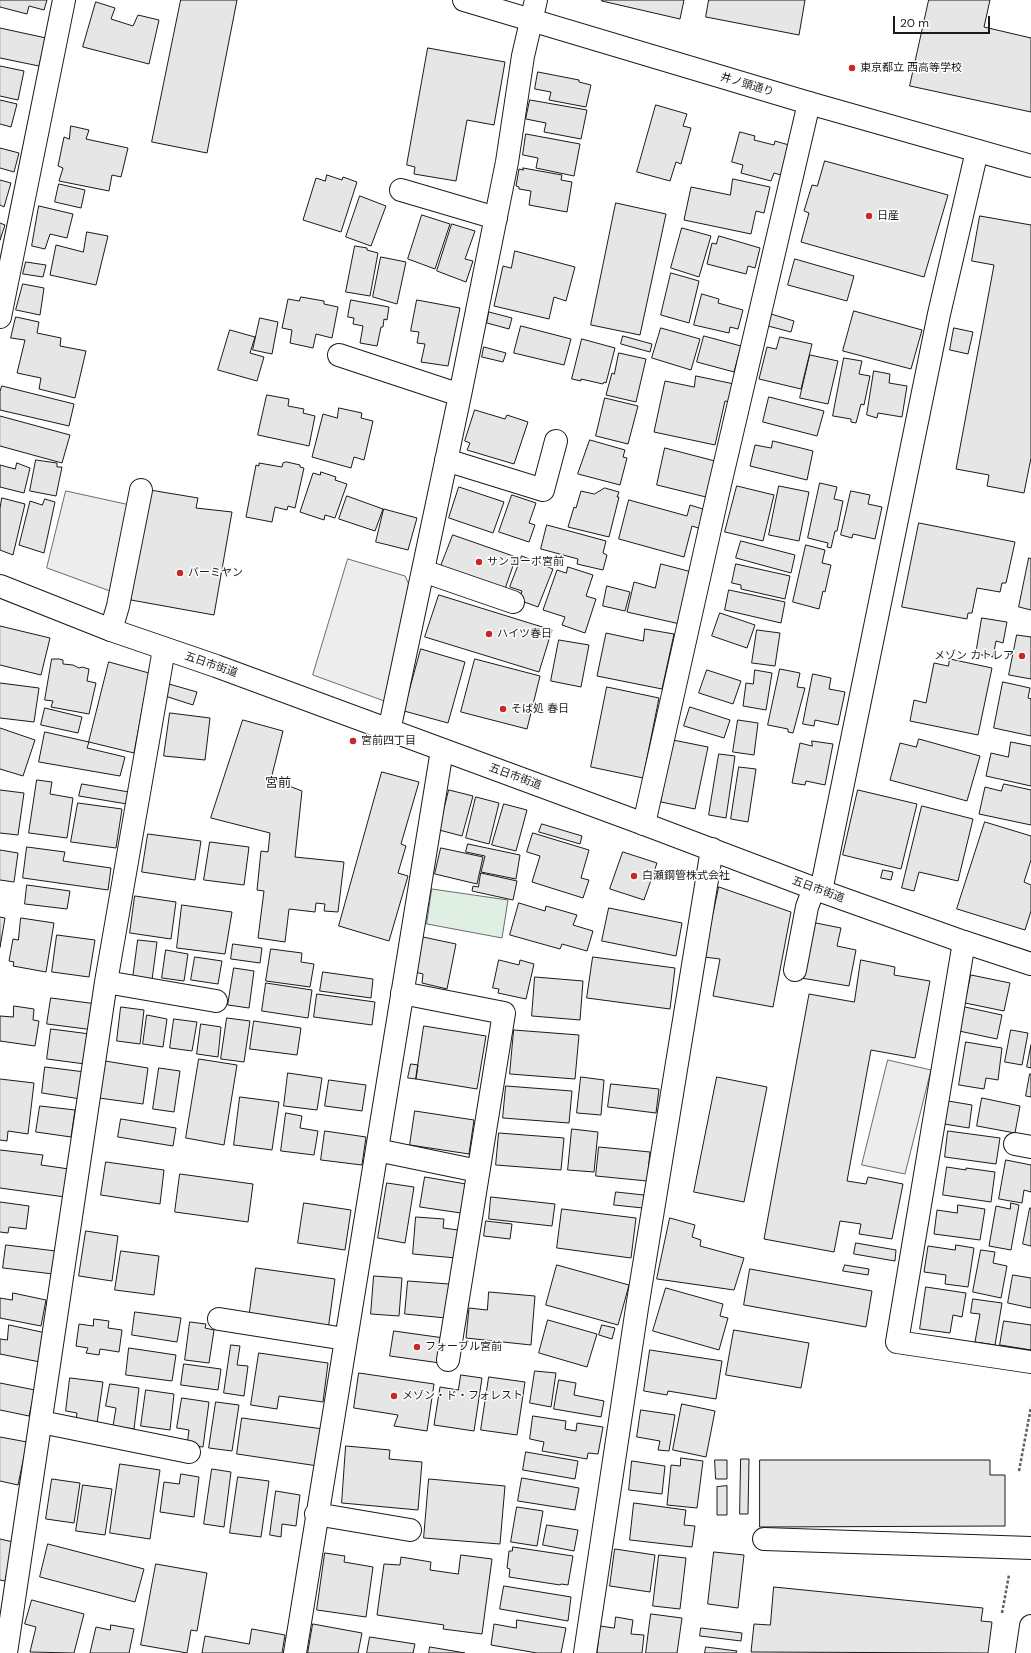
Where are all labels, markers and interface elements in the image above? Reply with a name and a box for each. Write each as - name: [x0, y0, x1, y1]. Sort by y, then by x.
- scale bar: [895, 8, 992, 34]
- text: 20 m: [900, 15, 929, 31]
- place label: 東京都立 西高等学校: [860, 61, 962, 75]
- marker: 東京都立 西高等学校: [847, 63, 857, 73]
- street label: 井ノ頭通り: [719, 71, 775, 99]
- place label: 日産: [877, 209, 899, 223]
- marker: 日産: [864, 211, 874, 221]
- place label: サンコーポ宮前: [487, 555, 564, 569]
- marker: サンコーポ宮前: [474, 557, 484, 567]
- place label: バーミヤン: [188, 566, 243, 580]
- marker: バーミヤン: [175, 568, 185, 578]
- place label: ハイツ春日: [497, 627, 552, 641]
- marker: ハイツ春日: [484, 629, 494, 639]
- place label: メゾン カトレア: [934, 649, 1014, 663]
- street label: 五日市街道: [183, 650, 239, 680]
- marker: メゾン カトレア: [1017, 651, 1027, 661]
- place label: そば処 春日: [511, 702, 569, 716]
- marker: そば処 春日: [498, 704, 508, 714]
- place label: 宮前四丁目: [361, 734, 416, 748]
- marker: 宮前四丁目: [348, 736, 358, 746]
- street label: 五日市街道: [487, 761, 543, 793]
- district label: 宮前: [265, 776, 291, 792]
- place label: 白瀬鋼管株式会社: [642, 869, 730, 883]
- marker: 白瀬鋼管株式会社: [629, 871, 639, 881]
- street label: 五日市街道: [790, 874, 846, 906]
- place label: フォーブル宮前: [425, 1340, 502, 1354]
- marker: フォーブル宮前: [412, 1342, 422, 1352]
- place label: メゾン・ド・フォレスト: [402, 1389, 523, 1403]
- marker: メゾン・ド・フォレスト: [389, 1391, 399, 1401]

